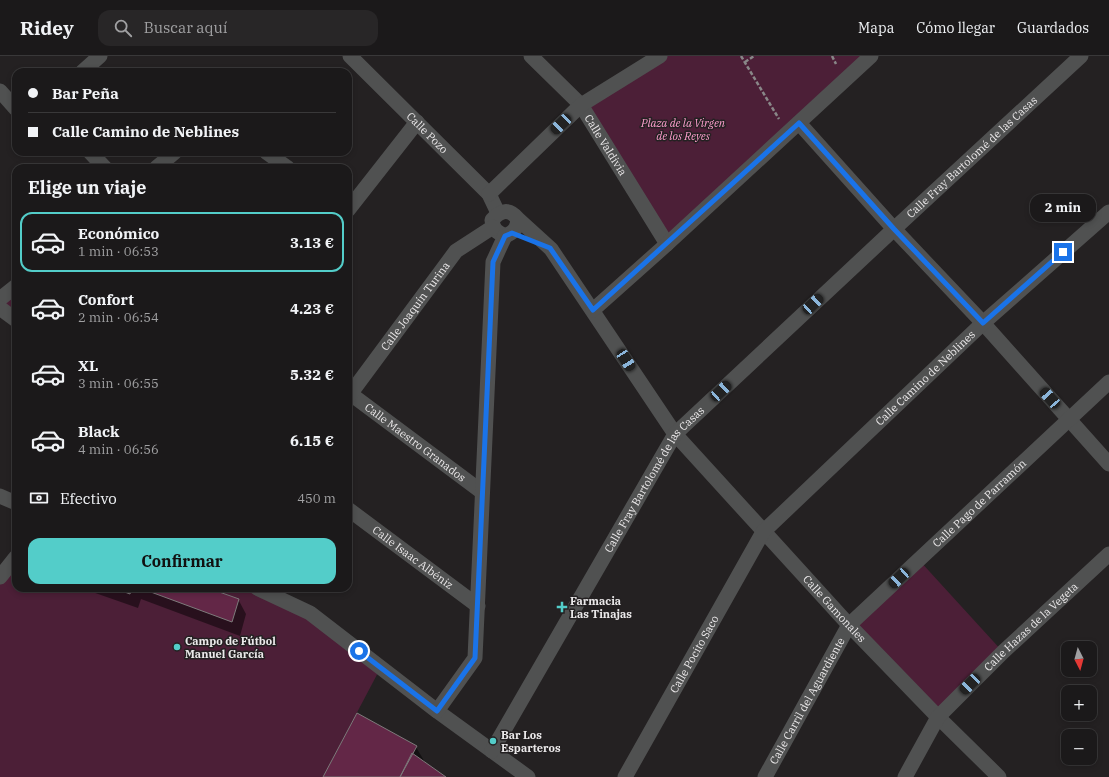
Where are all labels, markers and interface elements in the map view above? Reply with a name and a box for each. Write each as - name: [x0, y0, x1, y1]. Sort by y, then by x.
- search box: [98, 10, 378, 46]
- text: Ridey: [20, 16, 74, 40]
- icon: search: [112, 17, 134, 39]
- text: Buscar aquí: [144, 18, 227, 37]
- text: Mapa: [858, 19, 894, 37]
- text: Cómo llegar: [916, 19, 995, 37]
- text: Guardados: [1017, 19, 1089, 37]
- text: Bar Peña: [52, 84, 119, 103]
- street label: Calle Fray Bartolomé de las Casas: [903, 93, 1040, 221]
- street label: Calle Pozo: [404, 109, 451, 156]
- car: [548, 111, 574, 137]
- street label: Calle Valdivia: [581, 112, 630, 178]
- park label: Plaza de la Virgen de los Reyes: [640, 116, 726, 143]
- text: Calle Camino de Neblines: [52, 122, 239, 141]
- text: Elige un viaje: [28, 176, 146, 199]
- callout: 2 min: [1030, 194, 1096, 222]
- text: 2 min: [1045, 199, 1081, 216]
- icon: car: [30, 224, 66, 260]
- text: Económico: [78, 224, 159, 243]
- text: 3.13 €: [290, 233, 334, 252]
- text: 1 min · 06:53: [78, 243, 159, 260]
- route end: [1054, 243, 1072, 261]
- street label: Calle Joaquín Turina: [378, 259, 453, 353]
- icon: car: [30, 290, 66, 326]
- text: Confort: [78, 290, 134, 309]
- car: [800, 291, 826, 317]
- text: 4.23 €: [290, 299, 334, 318]
- text: 2 min · 06:54: [78, 309, 159, 326]
- street label: Calle Camino de Neblines: [873, 327, 978, 428]
- car: [614, 347, 638, 373]
- icon: car: [30, 356, 66, 392]
- text: XL: [78, 356, 98, 375]
- text: 5.32 €: [290, 365, 334, 384]
- text: 3 min · 06:55: [78, 375, 159, 392]
- car: [708, 378, 734, 404]
- car: [1038, 385, 1062, 411]
- street label: Calle Maestro Granados: [362, 400, 469, 485]
- street label: Calle Fray Bartolomé de las Casas: [601, 403, 707, 555]
- icon: car: [30, 422, 66, 458]
- text: Black: [78, 422, 119, 441]
- text: 6.15 €: [290, 431, 334, 450]
- text: 4 min · 06:56: [78, 441, 159, 458]
- street label: Calle Pago de Parramón: [930, 456, 1029, 550]
- icon: cash: [28, 487, 50, 509]
- text: Efectivo: [60, 489, 117, 508]
- text: 450 m: [297, 490, 336, 507]
- street label: Calle Isaac Albéniz: [370, 523, 456, 592]
- button: Confirmar: [28, 538, 336, 584]
- car: [886, 565, 912, 591]
- street label: Calle Gamonales: [800, 572, 869, 645]
- street label: Calle Hazas de la Vegeta: [981, 579, 1081, 674]
- place label: Farmacia Las Tinajas: [570, 594, 632, 621]
- marker: Farmacia Las Tinajas: [557, 602, 567, 612]
- street label: Calle Pocito Saco: [667, 613, 722, 696]
- place label: Campo de Fútbol Manuel García: [185, 634, 276, 661]
- street label: Calle Carril del Aguardiente: [766, 635, 848, 767]
- north arrow: [1061, 641, 1097, 677]
- map controls: [1061, 641, 1097, 765]
- marker: Campo de Fútbol Manuel García: [172, 642, 182, 652]
- route start: [350, 642, 368, 660]
- car: [957, 671, 983, 697]
- button: +: [1061, 685, 1097, 721]
- place label: Bar Los Esparteros: [501, 728, 561, 755]
- button: −: [1061, 729, 1097, 765]
- marker: Bar Los Esparteros: [488, 736, 498, 746]

